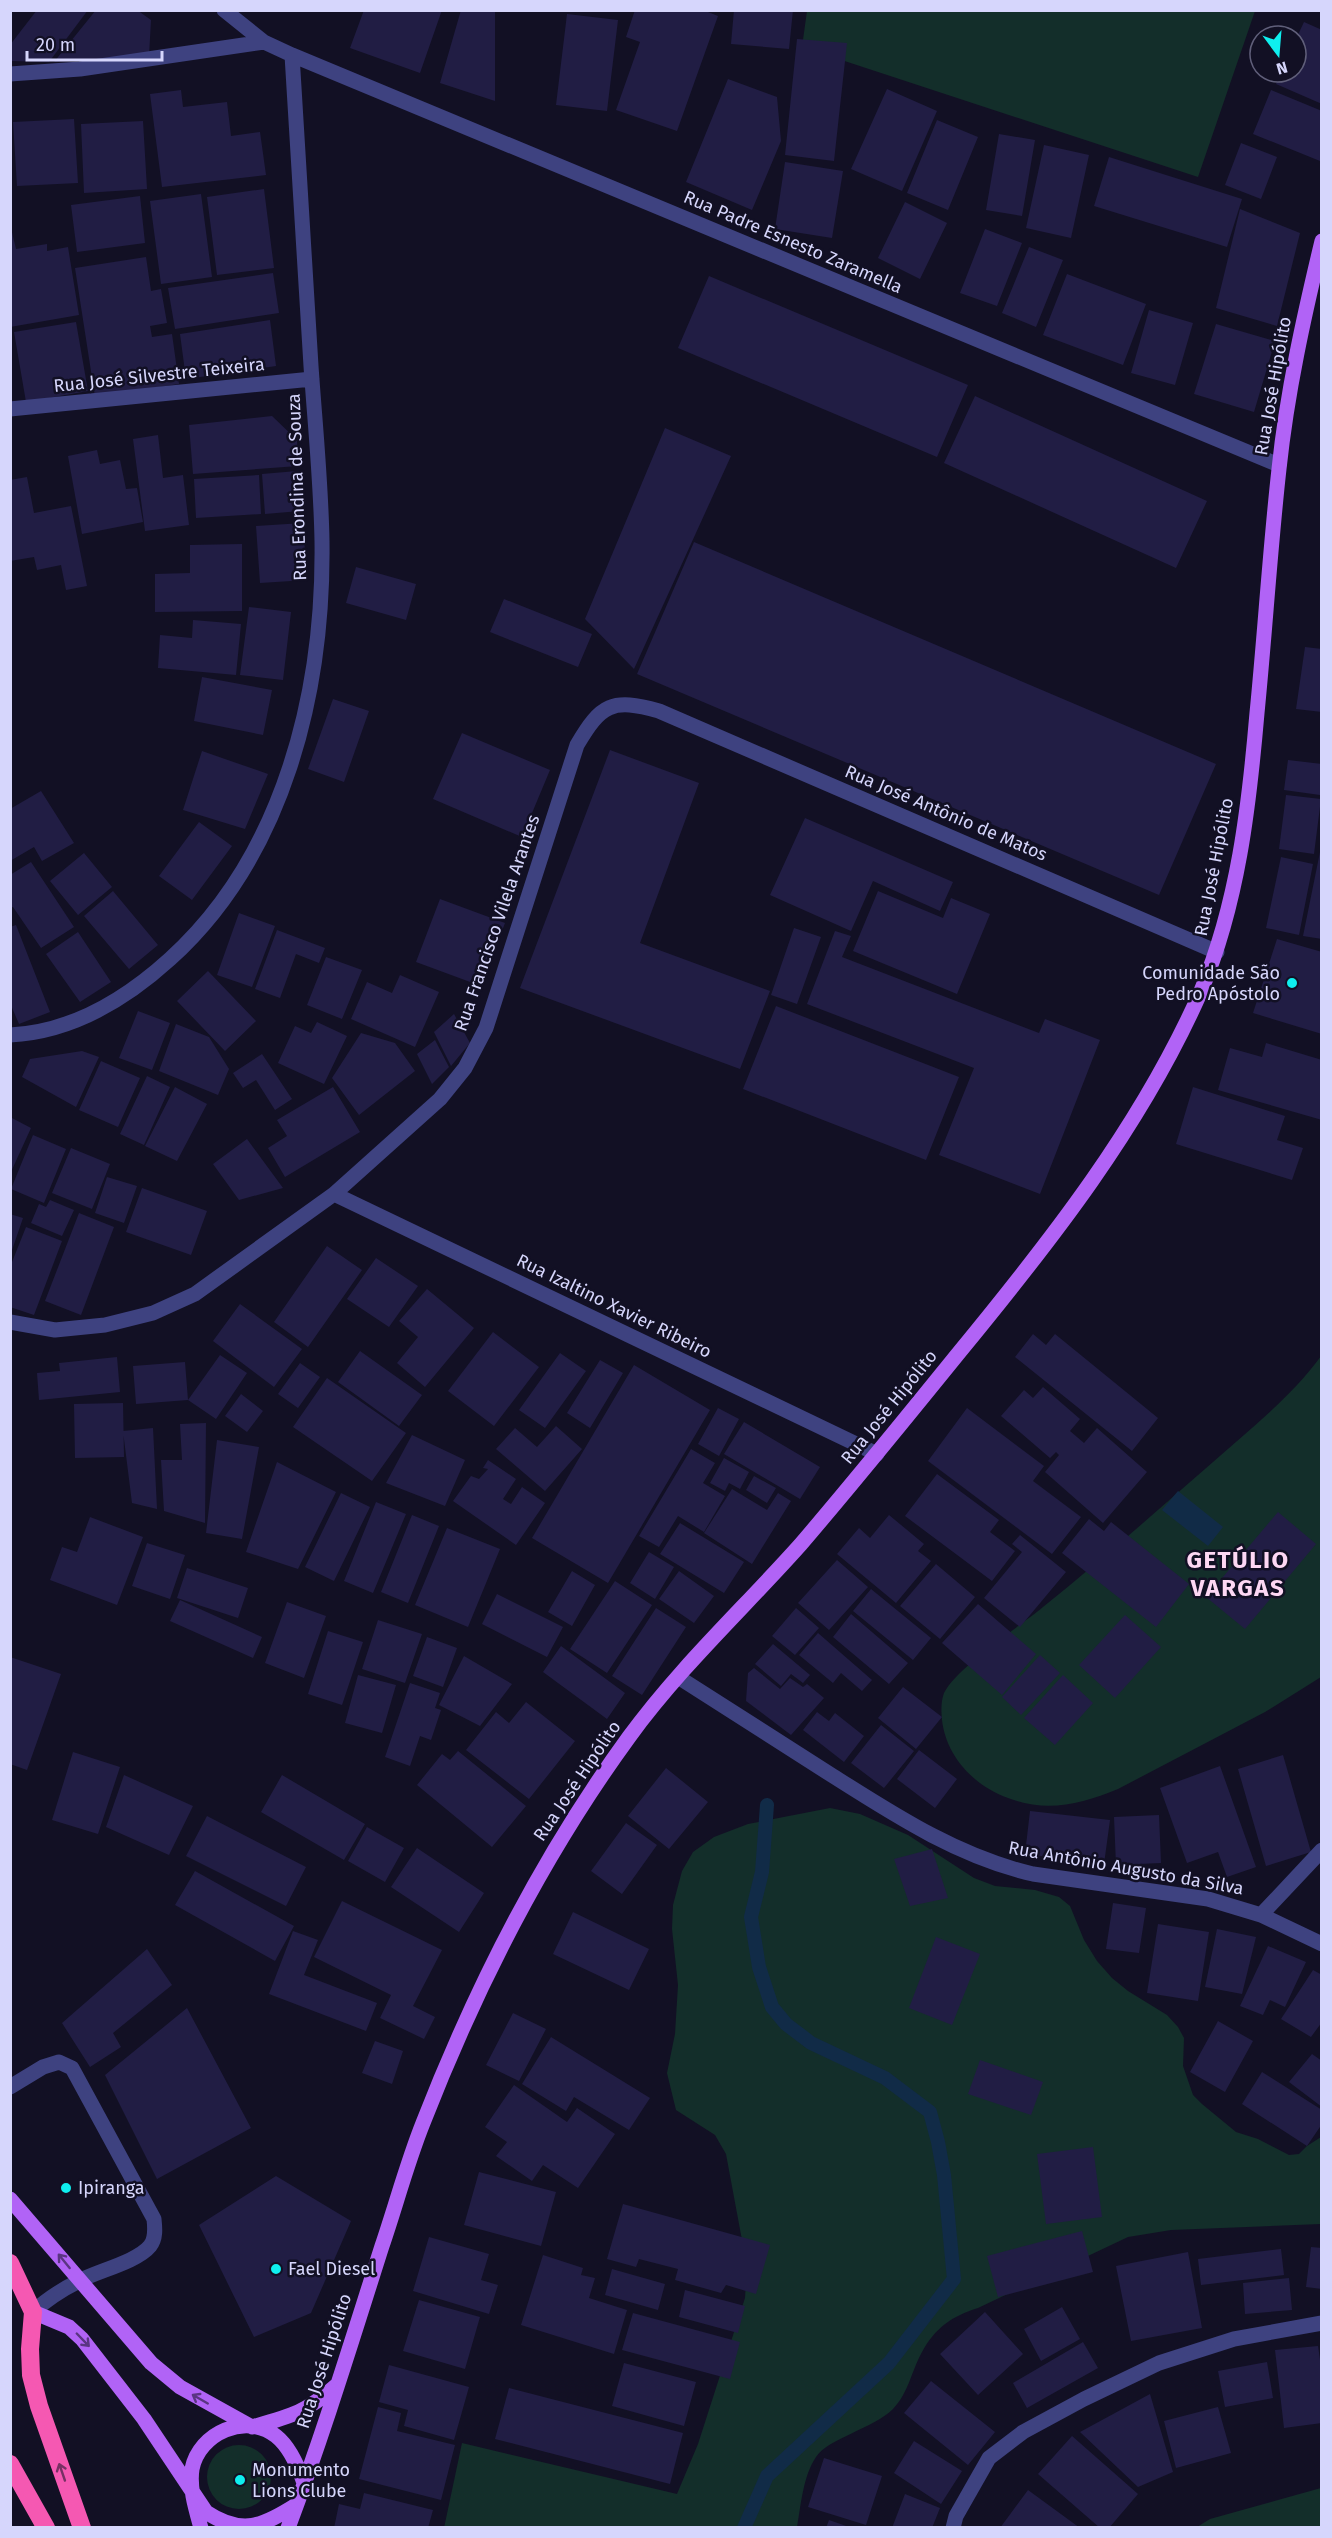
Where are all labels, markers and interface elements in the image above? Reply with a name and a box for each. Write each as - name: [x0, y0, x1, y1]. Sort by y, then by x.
- scale bar: [27, 24, 162, 62]
- north arrow: [1248, 24, 1308, 84]
- text: 20 m: [36, 34, 75, 56]
- text: N: [1274, 57, 1290, 79]
- street label: Rua Padre Esnesto Zaramella: [680, 186, 906, 298]
- street label: Rua José Hipólito: [1250, 315, 1296, 457]
- street label: Rua José Silvestre Teixeira: [52, 353, 266, 397]
- street label: Rua Erondina de Souza: [283, 393, 311, 581]
- street label: Rua José Antônio de Matos: [841, 760, 1051, 866]
- street label: Rua José Hipólito: [1190, 796, 1238, 938]
- street label: Rua Francisco Vilela Arantes: [450, 812, 544, 1034]
- place label: Comunidade São Pedro Apóstolo: [1142, 962, 1280, 1005]
- marker: Comunidade São Pedro Apóstolo: [1285, 976, 1299, 990]
- street label: Rua Izaltino Xavier Ribeiro: [513, 1249, 715, 1363]
- street label: Rua José Hipólito: [836, 1345, 942, 1469]
- district label: GETÚLIO VARGAS: [1186, 1545, 1290, 1602]
- street label: Rua José Hipólito: [529, 1717, 625, 1845]
- street label: Rua Antônio Augusto da Silva: [1007, 1836, 1245, 1900]
- place label: Ipiranga: [78, 2177, 145, 2199]
- marker: Ipiranga: [59, 2181, 73, 2195]
- one-way arrow: [57, 2254, 71, 2269]
- place label: Fael Diesel: [288, 2258, 375, 2280]
- marker: Fael Diesel: [269, 2262, 283, 2276]
- street label: Rua José Hipólito: [292, 2291, 356, 2431]
- one-way arrow: [76, 2333, 91, 2348]
- one-way arrow: [192, 2393, 209, 2405]
- place label: Monumento Lions Clube: [252, 2459, 350, 2502]
- one-way arrow: [56, 2463, 67, 2482]
- marker: Monumento Lions Clube: [233, 2473, 247, 2487]

